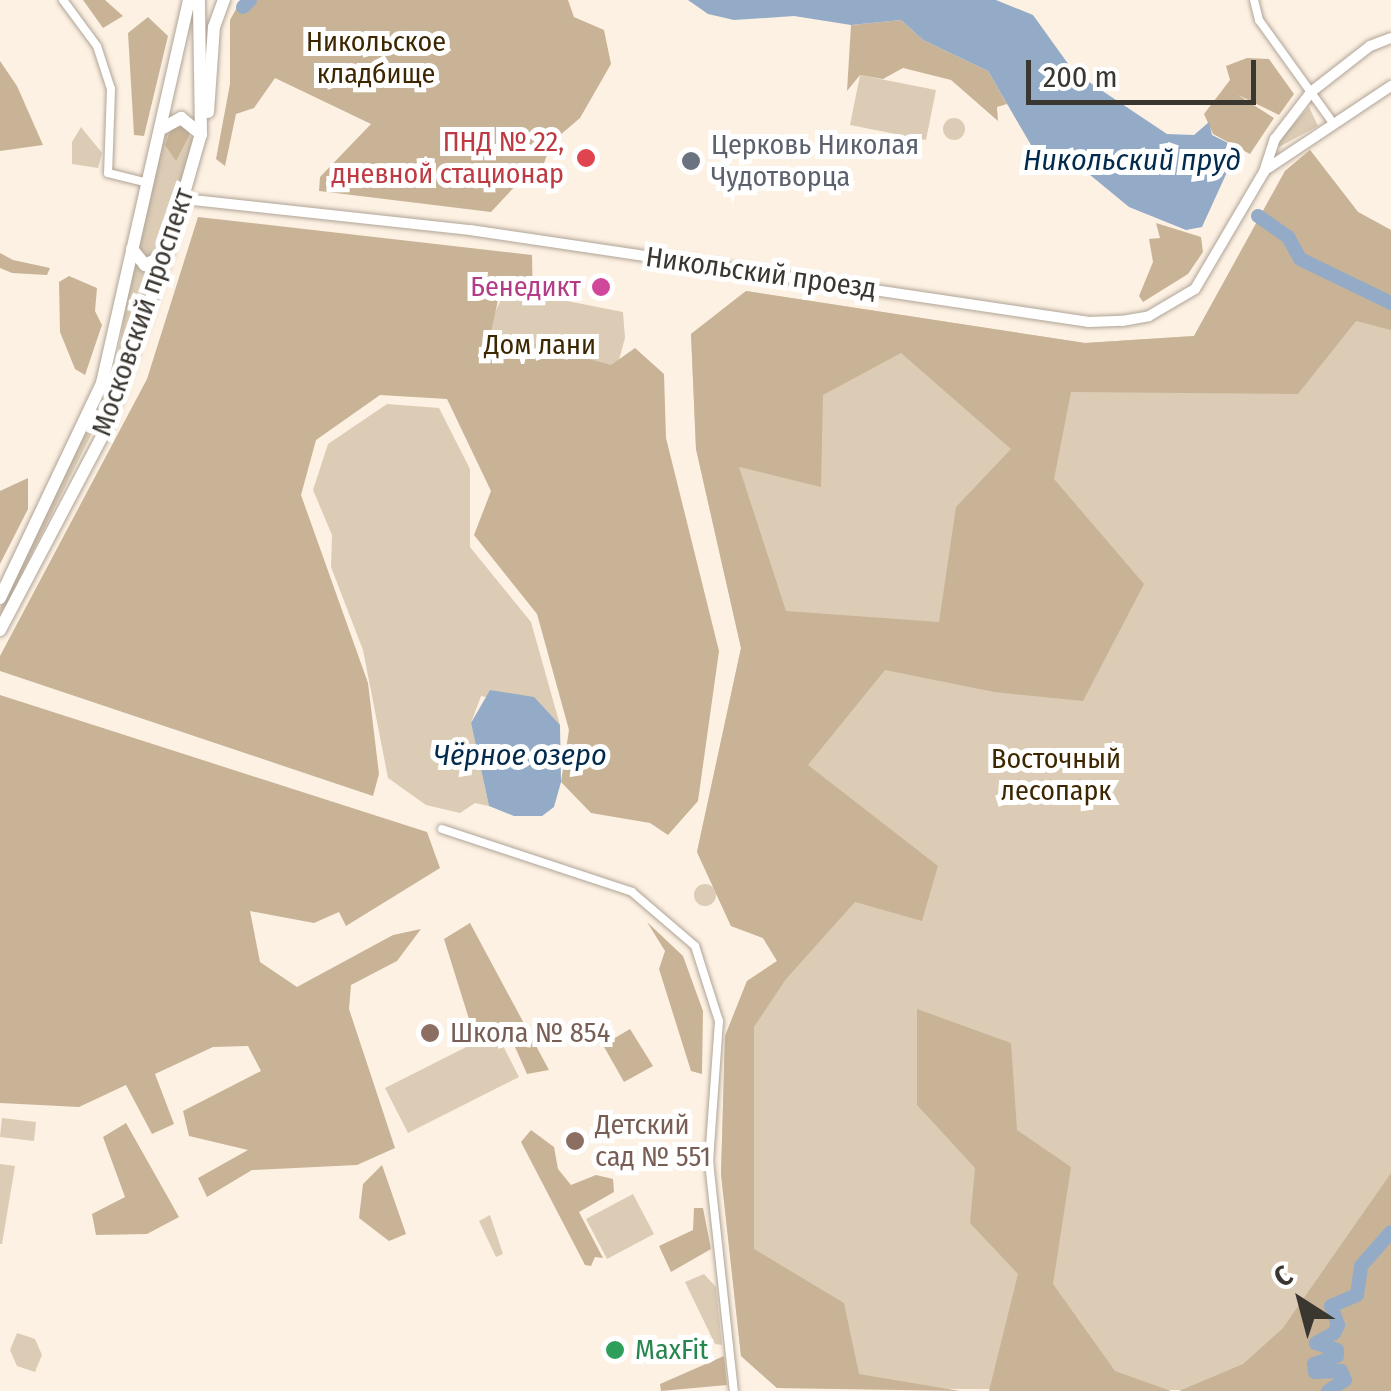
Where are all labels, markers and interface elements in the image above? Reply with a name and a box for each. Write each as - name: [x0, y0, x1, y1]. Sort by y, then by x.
- park label: Никольское кладбище: [306, 25, 446, 91]
- scale bar: [1031, 40, 1261, 102]
- text: 200 m: [1043, 59, 1118, 95]
- place label: ПНД № 22, дневной стационар: [332, 125, 564, 191]
- place label: Церковь Николая Чудотворца: [711, 128, 919, 194]
- water label: Никольский пруд: [1023, 142, 1241, 178]
- marker: ПНД № 22, дневной стационар: [573, 145, 599, 171]
- marker: Церковь Николая Чудотворца: [680, 150, 702, 172]
- street label: Московский проспект: [85, 184, 201, 440]
- street label: Никольский проезд: [644, 240, 878, 306]
- place label: Бенедикт: [470, 270, 581, 304]
- marker: Бенедикт: [590, 276, 612, 298]
- park label: Дом лани: [484, 328, 596, 362]
- water label: Чёрное озеро: [433, 737, 607, 773]
- park label: Восточный лесопарк: [991, 742, 1121, 808]
- place label: Школа № 854: [450, 1016, 610, 1050]
- marker: Школа № 854: [419, 1022, 441, 1044]
- place label: Детский сад № 551: [595, 1108, 711, 1174]
- marker: Детский сад № 551: [564, 1130, 586, 1152]
- north arrow: [1251, 1251, 1351, 1351]
- text: С: [1267, 1259, 1299, 1294]
- place label: MaxFit: [635, 1333, 708, 1367]
- marker: MaxFit: [604, 1339, 626, 1361]

